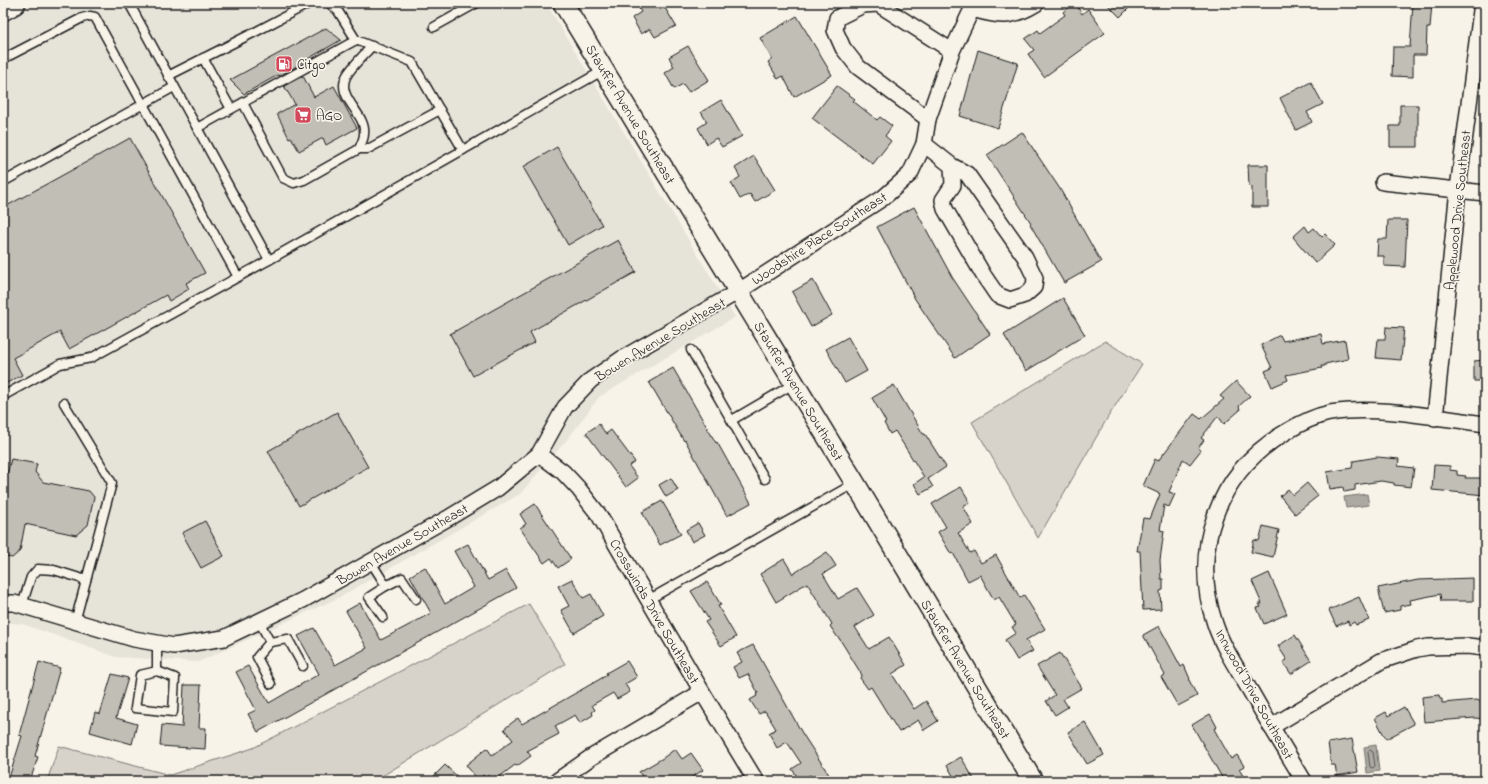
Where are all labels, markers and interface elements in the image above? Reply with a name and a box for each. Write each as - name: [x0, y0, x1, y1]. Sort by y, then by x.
- street label: Stauffer Avenue Southeast: [580, 41, 680, 189]
- fuel station icon: Citgo: [274, 54, 294, 74]
- place label: Citgo: [297, 55, 326, 77]
- supermarket icon: AGO: [293, 105, 313, 125]
- place label: AGO: [316, 106, 342, 127]
- street label: Applewood Drive Southeast: [1440, 129, 1477, 291]
- street label: Woodshire Place Southeast: [748, 187, 892, 291]
- street label: Bowen Avenue Southeast: [591, 293, 730, 388]
- street label: Stauffer Avenue Southeast: [748, 318, 848, 466]
- street label: Bowen Avenue Southeast: [332, 499, 473, 592]
- street label: Crosswinds Drive Southeast: [603, 535, 704, 689]
- street label: Stauffer Avenue Southeast: [915, 596, 1015, 744]
- street label: Innwood Drive Southeast: [1209, 626, 1298, 764]

